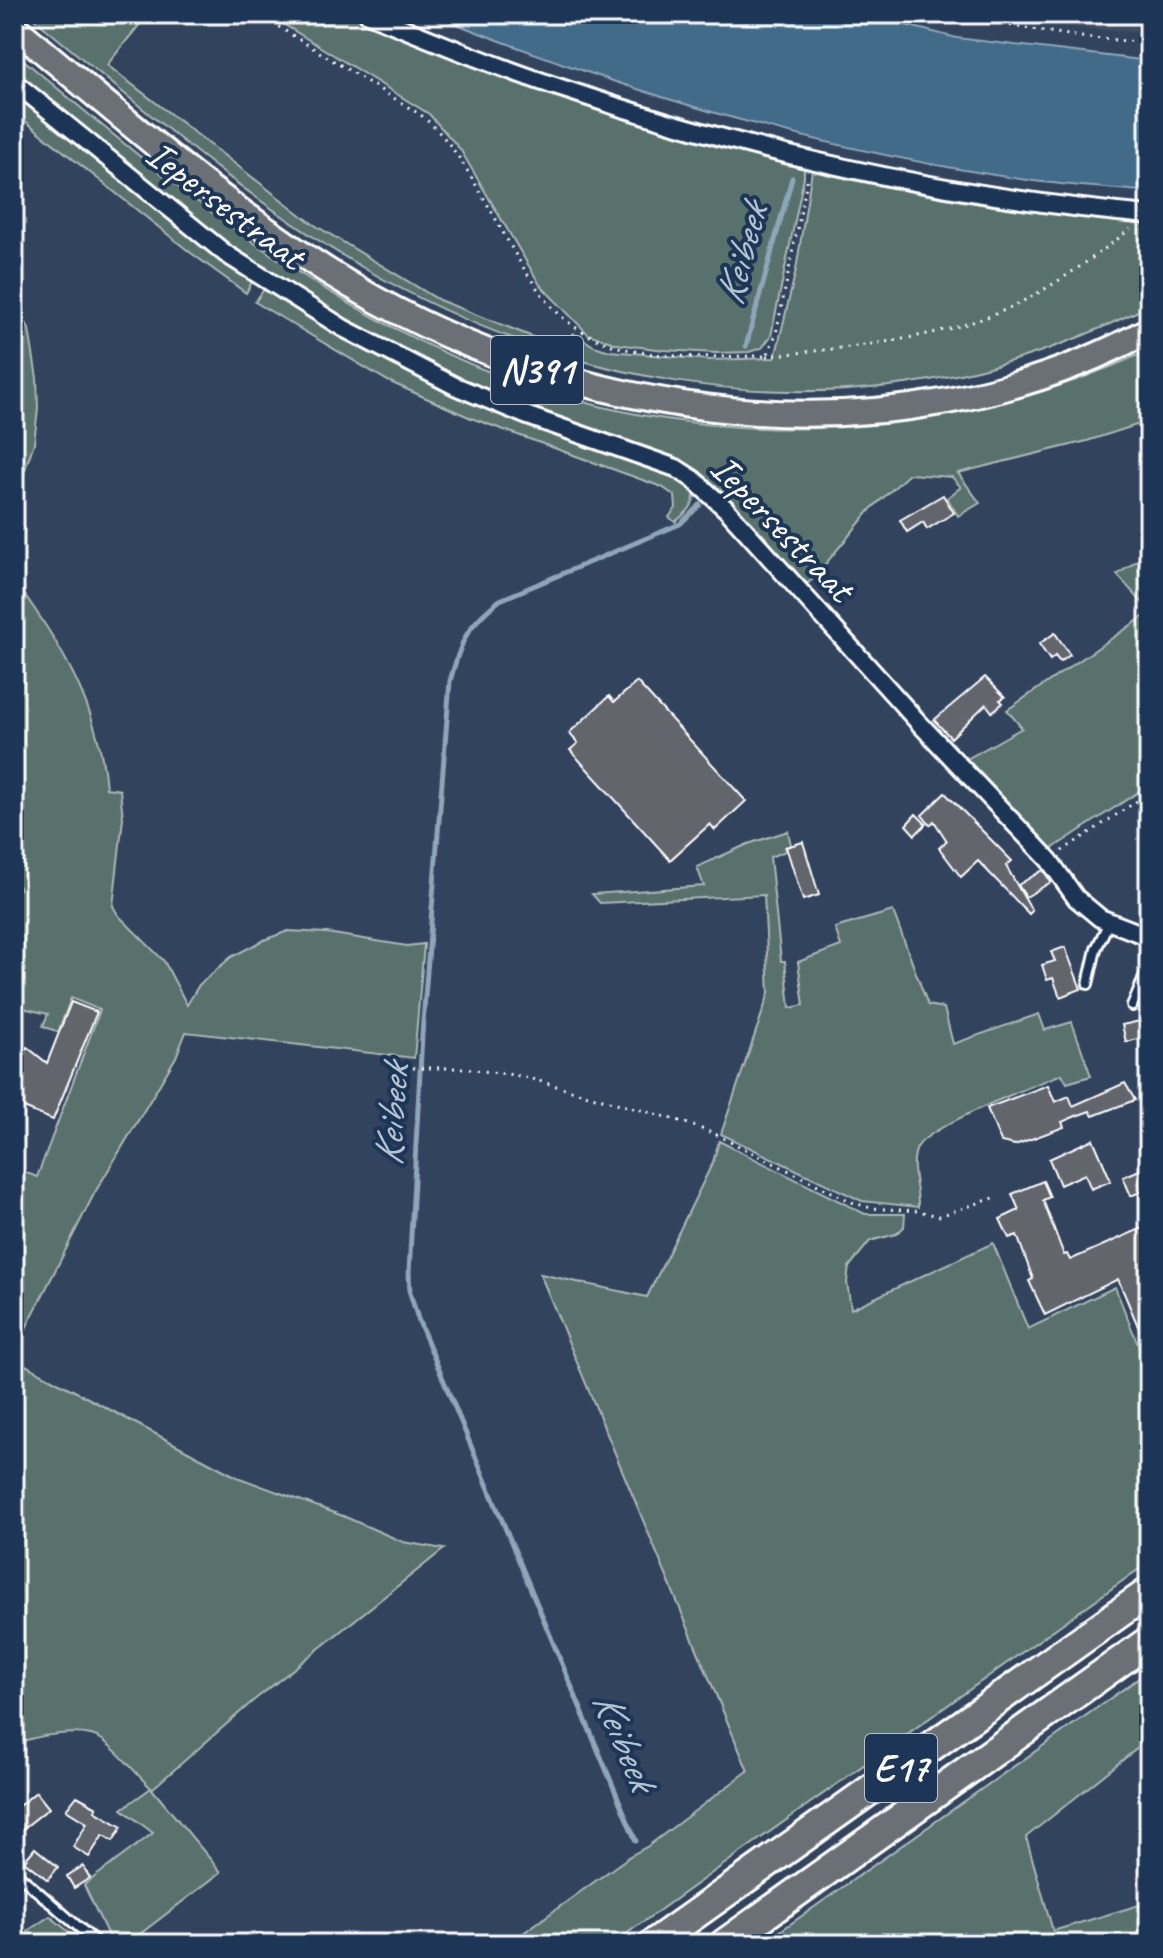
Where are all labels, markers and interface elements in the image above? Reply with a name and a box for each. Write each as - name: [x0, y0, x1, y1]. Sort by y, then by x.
- street label: Iepersestraat: [136, 129, 318, 283]
- water label: Keibeek: [703, 192, 782, 310]
- road number: N391: [491, 336, 583, 404]
- street label: Iepersestraat: [700, 443, 867, 615]
- water label: Keibeek: [362, 1056, 422, 1168]
- water label: Keibeek: [580, 1683, 671, 1804]
- road number: E17: [865, 1734, 937, 1802]

